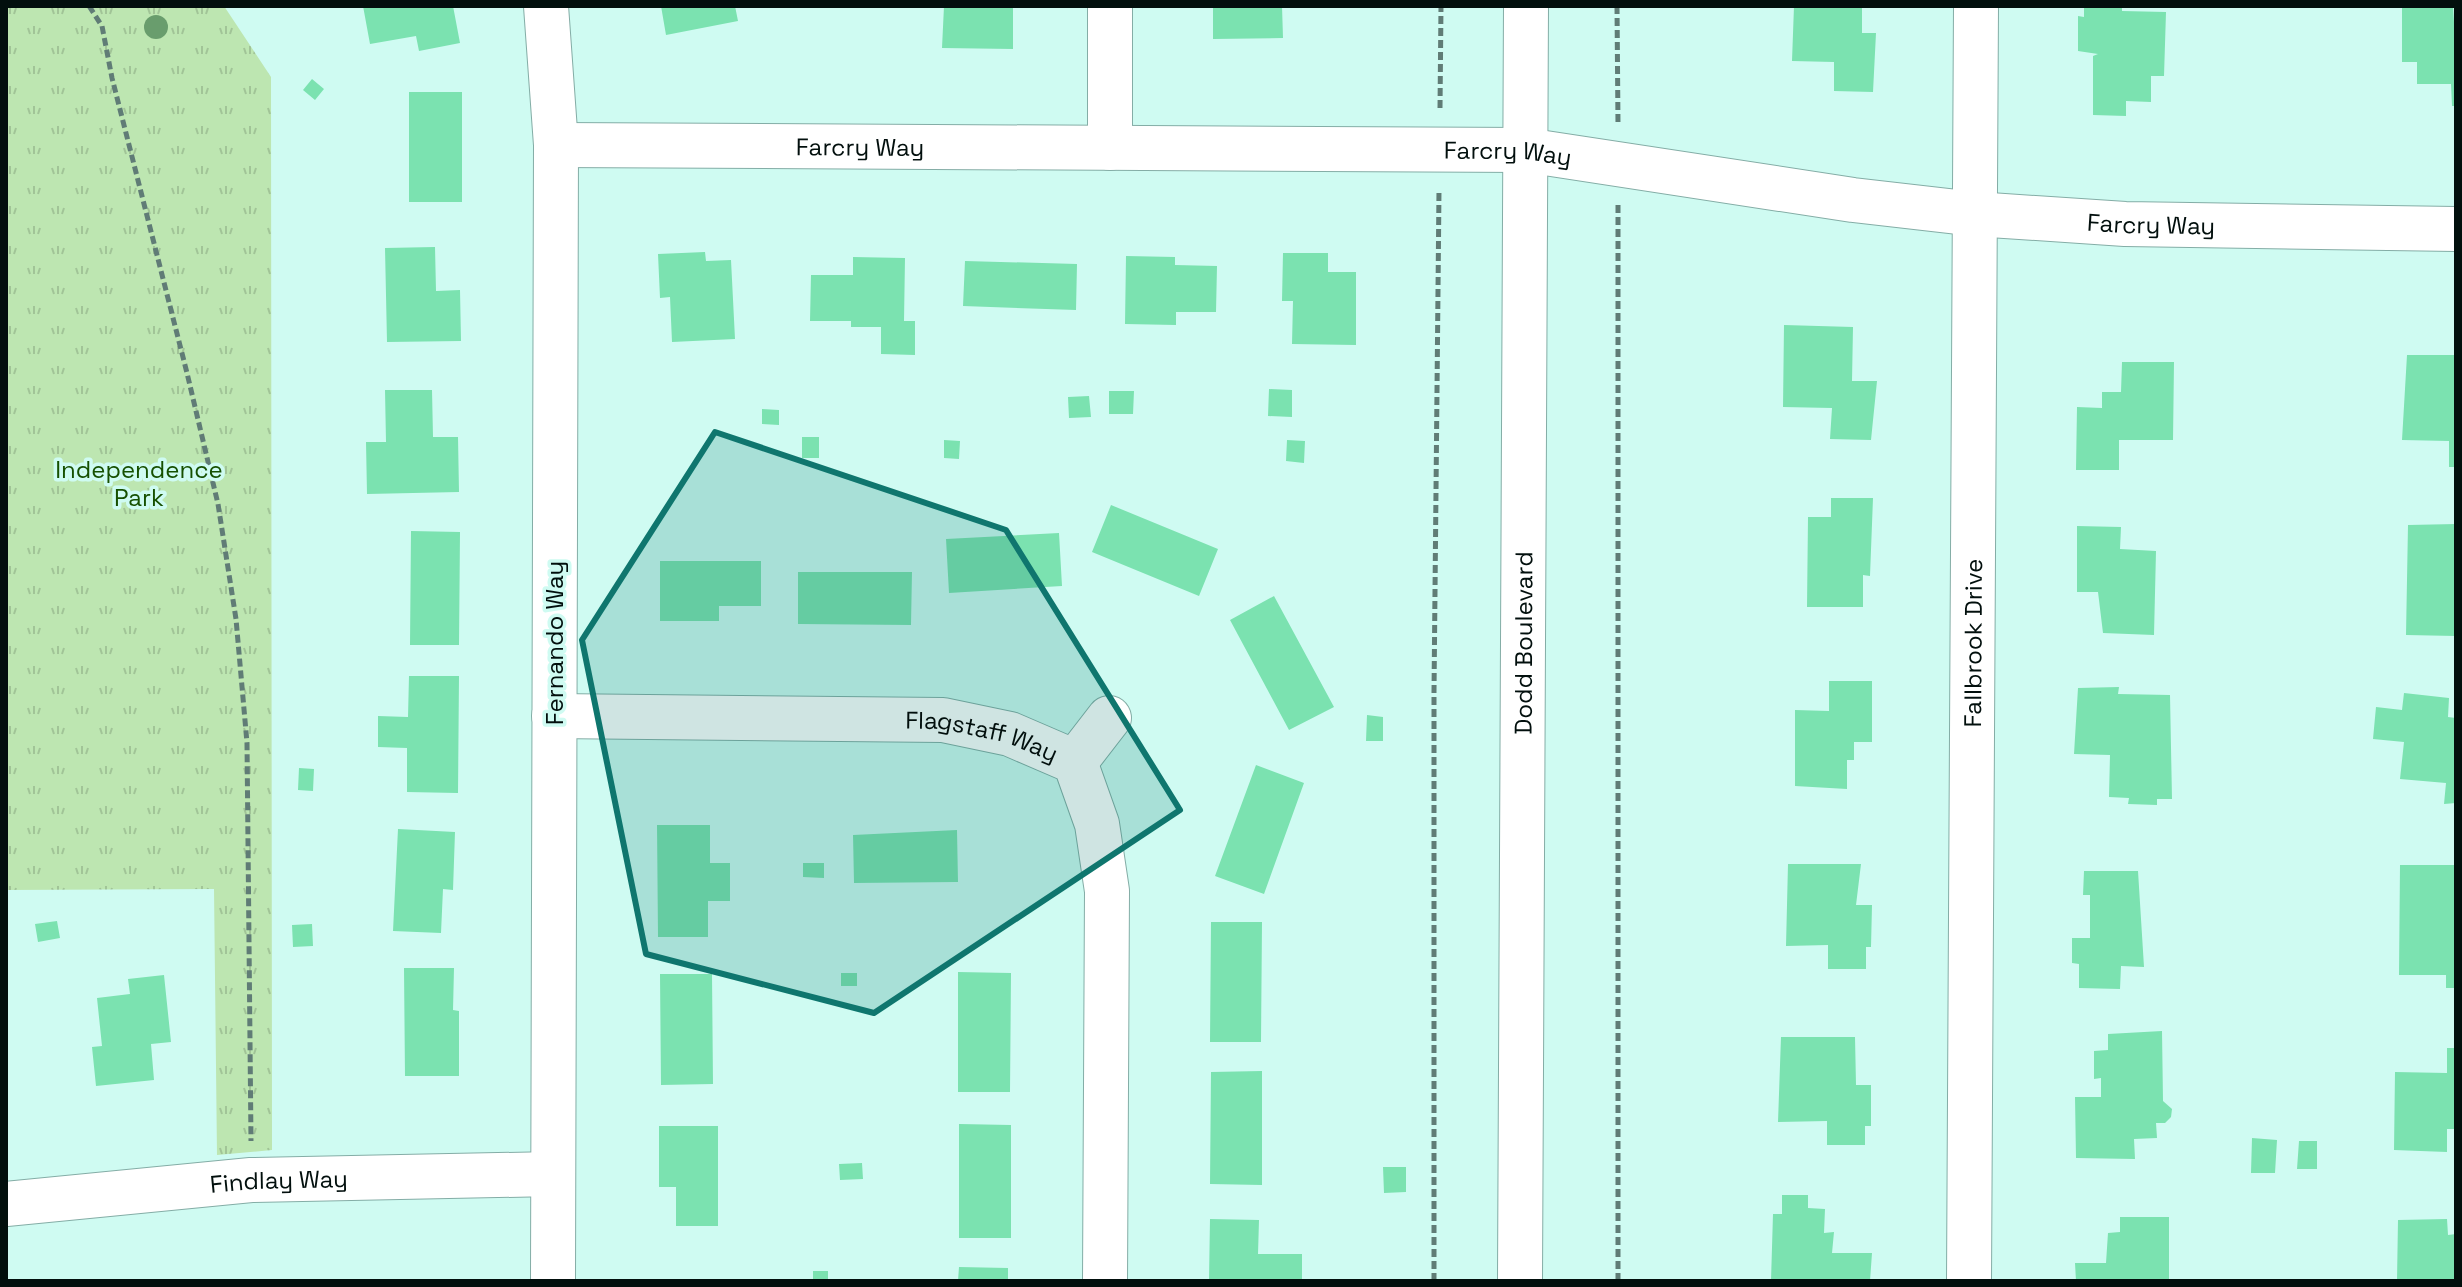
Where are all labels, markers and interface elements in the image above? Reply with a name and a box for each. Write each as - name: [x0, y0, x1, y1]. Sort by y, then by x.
- street label: Farcry Way: [796, 131, 924, 162]
- street label: Farcry Way: [1444, 134, 1574, 172]
- street label: Farcry Way: [2086, 206, 2215, 241]
- park label: Independence Park: [55, 454, 223, 513]
- street label: Dodd Boulevard: [1507, 551, 1539, 735]
- street label: Fallbrook Drive: [1957, 559, 1988, 727]
- street label: Fernando Way: [539, 561, 570, 725]
- street label: Flagstaff Way: [905, 704, 1063, 769]
- street label: Findlay Way: [208, 1163, 348, 1199]

